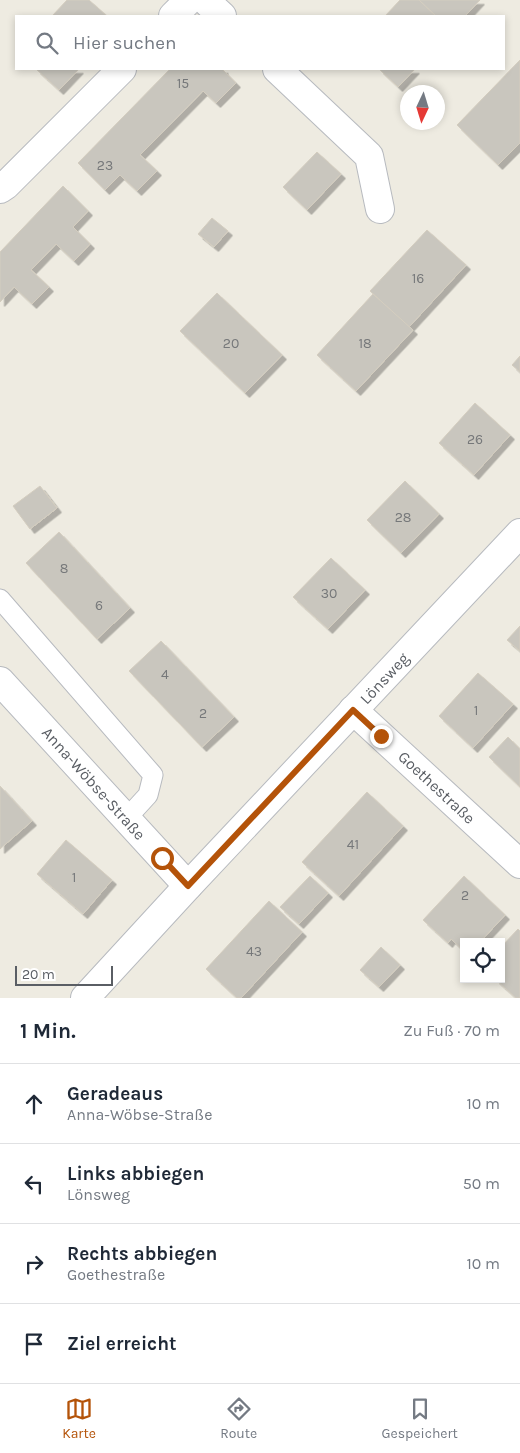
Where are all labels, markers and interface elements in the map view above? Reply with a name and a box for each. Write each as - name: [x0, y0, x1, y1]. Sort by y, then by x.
- search box: [15, 15, 505, 70]
- icon: search: [33, 29, 61, 57]
- text: Hier suchen: [73, 32, 176, 54]
- house number: 15: [177, 75, 189, 92]
- north arrow: [400, 85, 445, 130]
- house number: 23: [97, 157, 113, 174]
- house number: 16: [412, 270, 424, 287]
- house number: 20: [223, 335, 239, 352]
- house number: 18: [358, 335, 372, 352]
- house number: 26: [467, 431, 483, 448]
- house number: 28: [395, 509, 411, 526]
- house number: 8: [60, 560, 68, 577]
- house number: 30: [321, 585, 337, 602]
- house number: 6: [95, 597, 103, 614]
- street label: Lönsweg: [356, 649, 413, 708]
- house number: 4: [161, 666, 169, 683]
- house number: 1: [474, 702, 478, 719]
- house number: 2: [199, 705, 207, 722]
- street label: Anna-Wöbse-Straße: [38, 723, 149, 844]
- route end: [370, 725, 393, 748]
- street label: Goethestraße: [394, 747, 479, 828]
- house number: 41: [347, 836, 359, 853]
- route start: [151, 847, 174, 870]
- house number: 1: [72, 869, 76, 886]
- house number: 2: [461, 887, 469, 904]
- map controls: [460, 938, 505, 983]
- button: locate: [460, 938, 505, 983]
- house number: 43: [246, 943, 262, 960]
- scale bar: [15, 963, 112, 986]
- text: 20 m: [22, 966, 55, 983]
- text: 1 Min.: [20, 1019, 76, 1043]
- text: Zu Fuß · 70 m: [403, 1021, 500, 1040]
- text: Geradeaus: [67, 1083, 163, 1105]
- icon: ahead: [20, 1090, 48, 1118]
- text: 10 m: [466, 1094, 500, 1113]
- text: Anna-Wöbse-Straße: [67, 1105, 212, 1124]
- text: Links abbiegen: [67, 1163, 204, 1185]
- icon: left: [20, 1170, 48, 1198]
- text: 50 m: [463, 1174, 500, 1193]
- text: Lönsweg: [67, 1185, 130, 1204]
- text: Rechts abbiegen: [67, 1243, 217, 1265]
- icon: right: [20, 1250, 48, 1278]
- text: 10 m: [466, 1254, 500, 1273]
- text: Goethestraße: [67, 1265, 165, 1284]
- icon: arrive: [20, 1330, 48, 1358]
- text: Ziel erreicht: [67, 1333, 177, 1355]
- tab: Karte: [62, 1395, 96, 1442]
- tab: Route: [220, 1395, 257, 1442]
- tab: Gespeichert: [382, 1395, 458, 1442]

